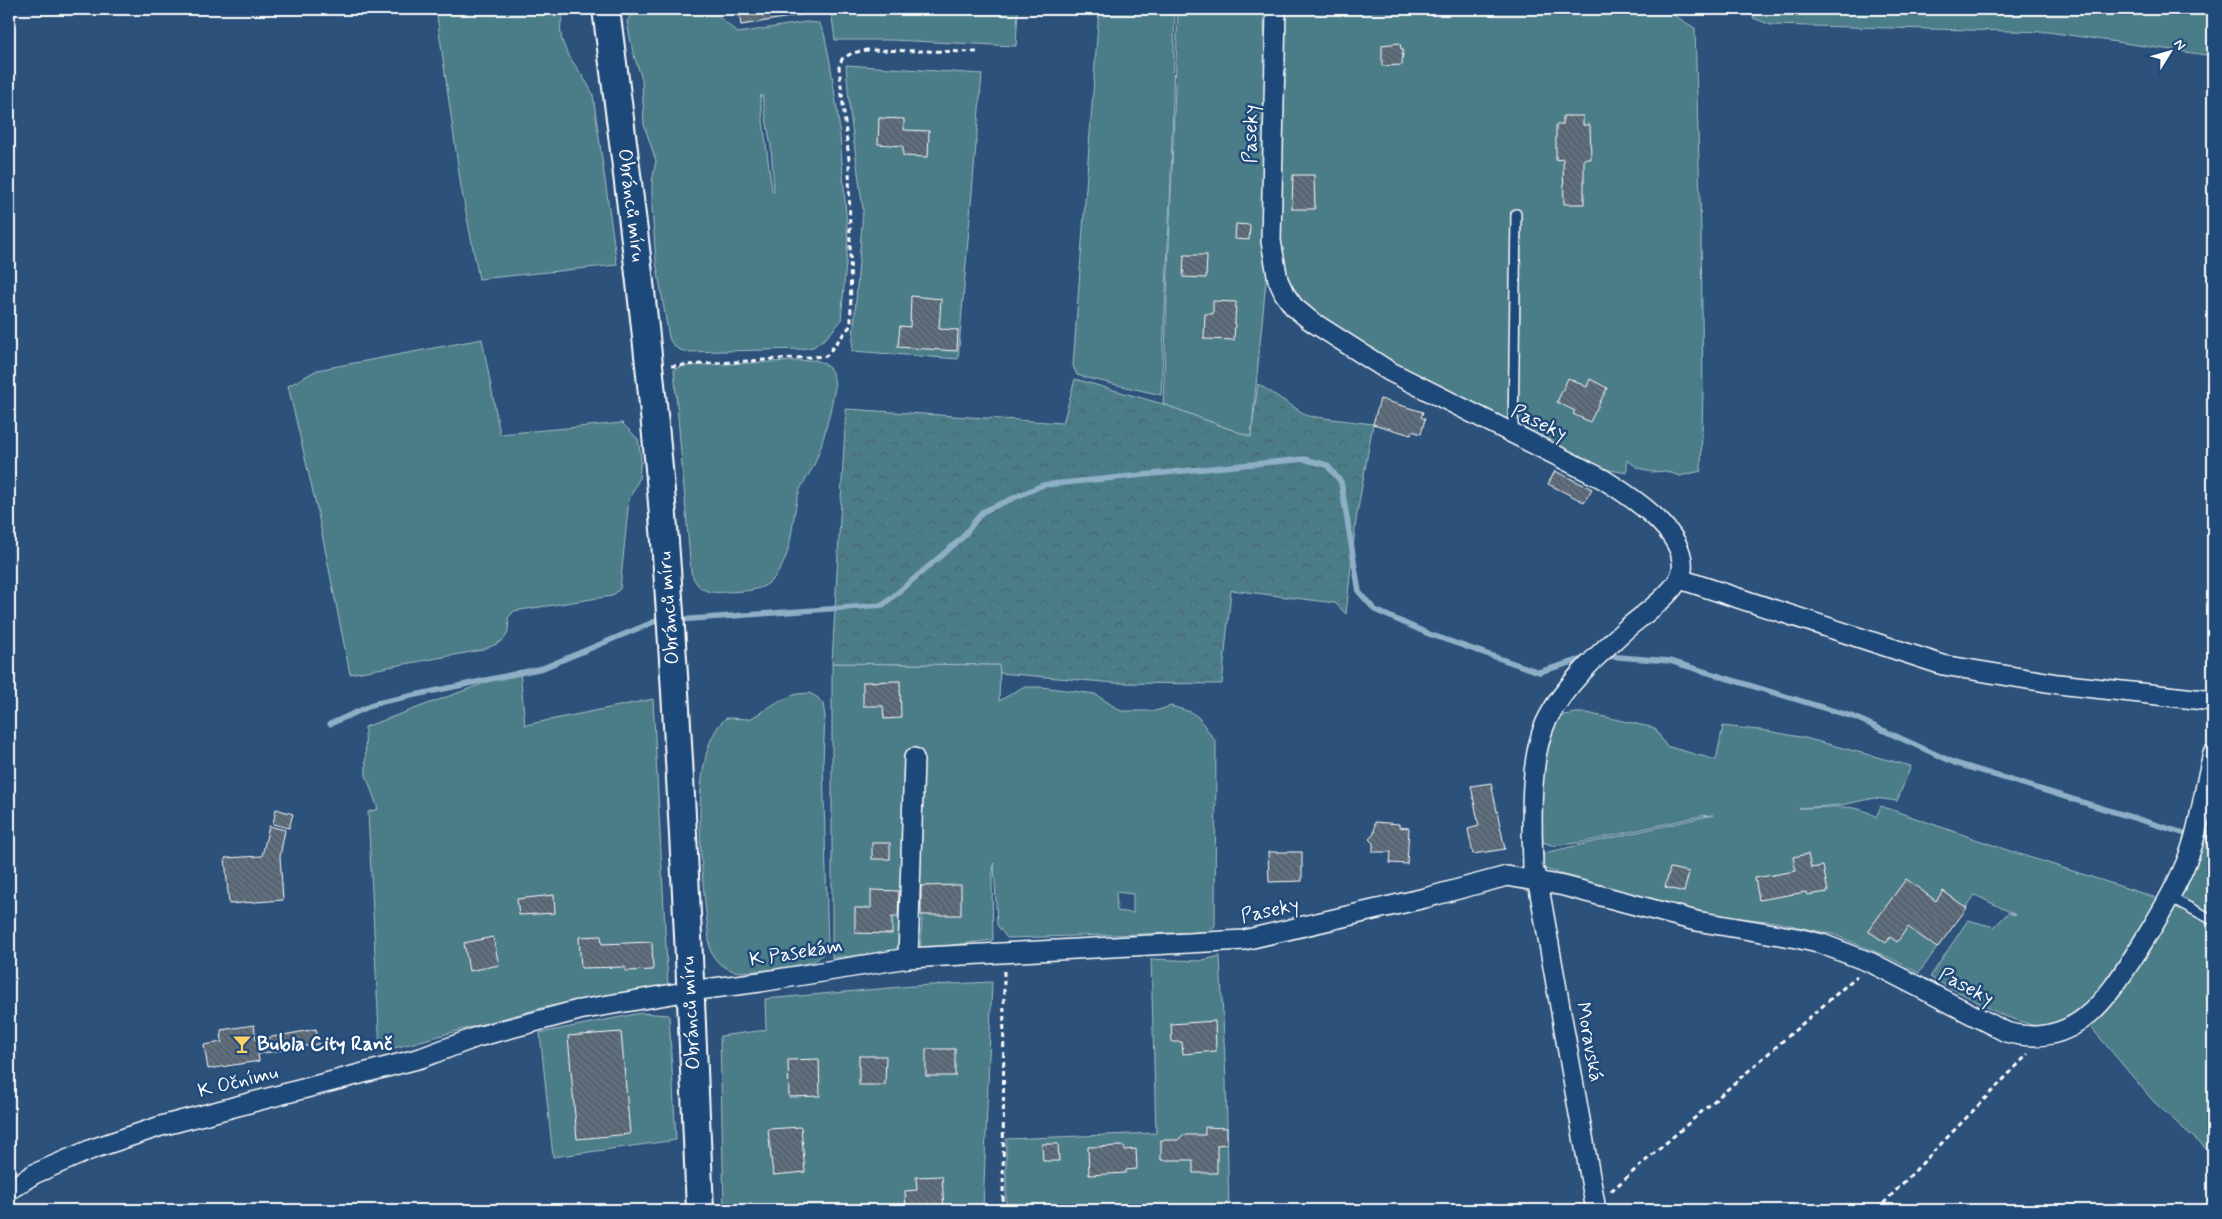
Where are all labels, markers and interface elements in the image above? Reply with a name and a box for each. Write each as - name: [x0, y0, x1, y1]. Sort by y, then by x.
- north arrow: [2144, 28, 2194, 78]
- text: N: [2170, 36, 2190, 54]
- street label: Paseky: [1237, 104, 1265, 164]
- street label: Obránců míru: [611, 147, 651, 263]
- street label: Paseky: [1507, 398, 1571, 448]
- street label: Obránců míru: [652, 550, 686, 666]
- street label: Paseky: [1238, 892, 1302, 930]
- street label: K Pasekám: [748, 932, 844, 974]
- street label: Obránců míru: [675, 956, 707, 1070]
- street label: Paseky: [1934, 961, 1998, 1013]
- street label: Moravská: [1569, 1000, 1609, 1084]
- place label: Bubla City Ranč: [257, 1031, 392, 1058]
- bar icon: Bubla City Ranč: [231, 1033, 253, 1055]
- street label: K Očnímu: [195, 1059, 281, 1105]

